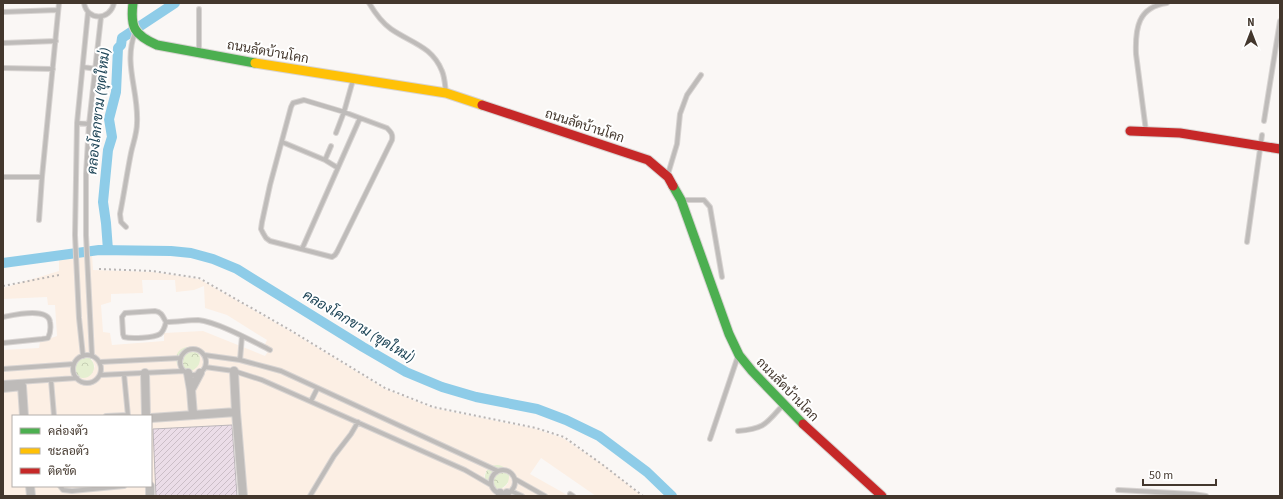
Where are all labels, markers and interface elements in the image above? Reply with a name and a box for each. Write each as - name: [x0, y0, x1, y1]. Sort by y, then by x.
- north arrow: [1231, 12, 1271, 52]
- text: N: [1247, 15, 1255, 30]
- street label: ถนนลัดบ้านโคก: [226, 35, 310, 68]
- water label: คลองโคกขาม (ขุดใหม่): [82, 47, 116, 175]
- street label: ถนนลัดบ้านโคก: [543, 104, 627, 147]
- water label: คลองโคกขาม (ขุดใหม่): [299, 286, 418, 368]
- street label: ถนนลัดบ้านโคก: [752, 353, 823, 426]
- legend: [12, 415, 152, 487]
- text: คล่องตัว: [48, 423, 88, 440]
- text: ชะลอตัว: [48, 443, 89, 460]
- scale bar: [1143, 461, 1216, 487]
- text: ติดขัด: [48, 463, 77, 480]
- text: 50 m: [1149, 467, 1173, 484]

